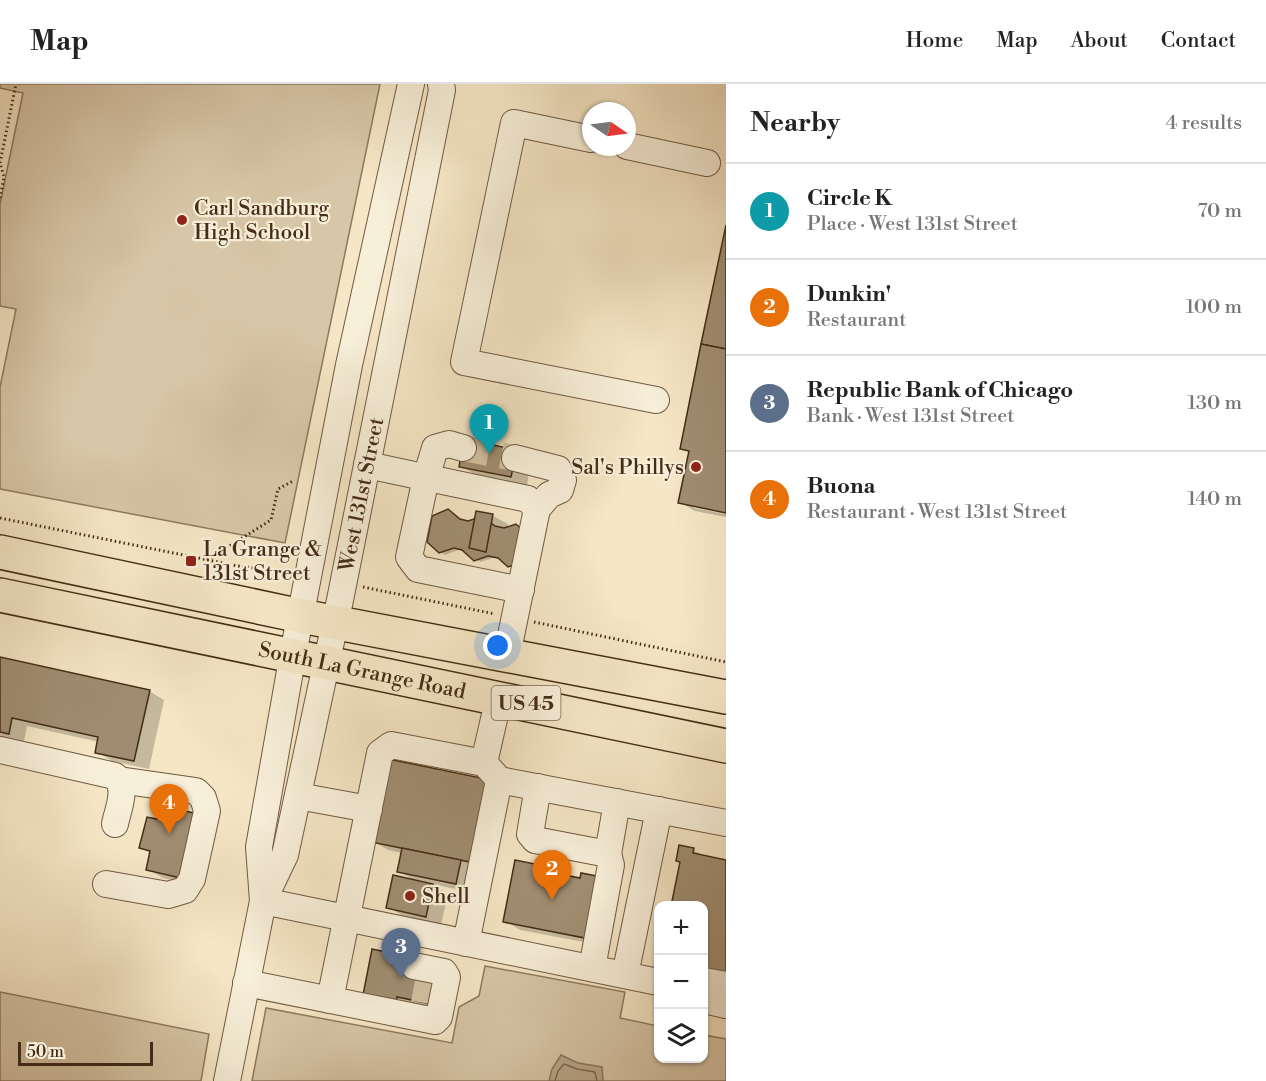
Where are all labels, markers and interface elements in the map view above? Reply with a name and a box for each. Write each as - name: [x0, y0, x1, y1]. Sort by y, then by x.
- text: Map: [30, 24, 89, 59]
- text: Home: [906, 28, 963, 54]
- text: Map: [996, 28, 1038, 54]
- text: About: [1071, 28, 1128, 54]
- text: Contact: [1161, 28, 1236, 54]
- north arrow: [582, 102, 636, 156]
- text: Nearby: [750, 107, 840, 139]
- text: 4 results: [1165, 111, 1242, 136]
- text: Circle K: [807, 185, 892, 212]
- place label: Carl Sandburg High School: [194, 196, 329, 246]
- text: 1: [765, 199, 774, 224]
- text: 70 m: [1198, 199, 1242, 224]
- text: Place · West 131st Street: [807, 212, 1018, 237]
- marker: Carl Sandburg High School: [175, 213, 189, 227]
- text: Dunkin': [807, 281, 891, 308]
- text: 2: [763, 295, 776, 320]
- text: 100 m: [1186, 295, 1242, 320]
- text: Restaurant: [807, 308, 906, 333]
- text: Republic Bank of Chicago: [807, 377, 1073, 404]
- text: 3: [763, 391, 776, 416]
- text: 130 m: [1187, 391, 1242, 416]
- pin: 1: [470, 404, 508, 454]
- text: Bank · West 131st Street: [807, 404, 1014, 429]
- street label: West 131st Street: [334, 415, 390, 575]
- place label: Sal's Phillys: [571, 455, 684, 481]
- marker: Sal's Phillys: [689, 460, 703, 474]
- text: Buona: [807, 473, 875, 500]
- text: 4: [763, 487, 776, 512]
- text: 140 m: [1187, 487, 1242, 512]
- text: Restaurant · West 131st Street: [807, 500, 1067, 525]
- place label: La Grange & 131st Street: [203, 537, 322, 587]
- marker: La Grange & 131st Street: [184, 554, 198, 568]
- your location: [483, 631, 512, 660]
- street label: South La Grange Road: [256, 637, 468, 706]
- road number: US 45: [492, 686, 560, 720]
- pin: 4: [150, 784, 188, 834]
- pin: 2: [532, 850, 572, 900]
- place label: Shell: [422, 884, 470, 910]
- marker: Shell: [403, 889, 417, 903]
- map controls: [654, 901, 708, 1063]
- button: +: [654, 901, 708, 955]
- pin: 3: [382, 928, 420, 978]
- button: −: [654, 955, 708, 1009]
- button: layers: [654, 1009, 708, 1063]
- scale bar: [18, 1039, 153, 1066]
- text: 50 m: [27, 1042, 64, 1062]

